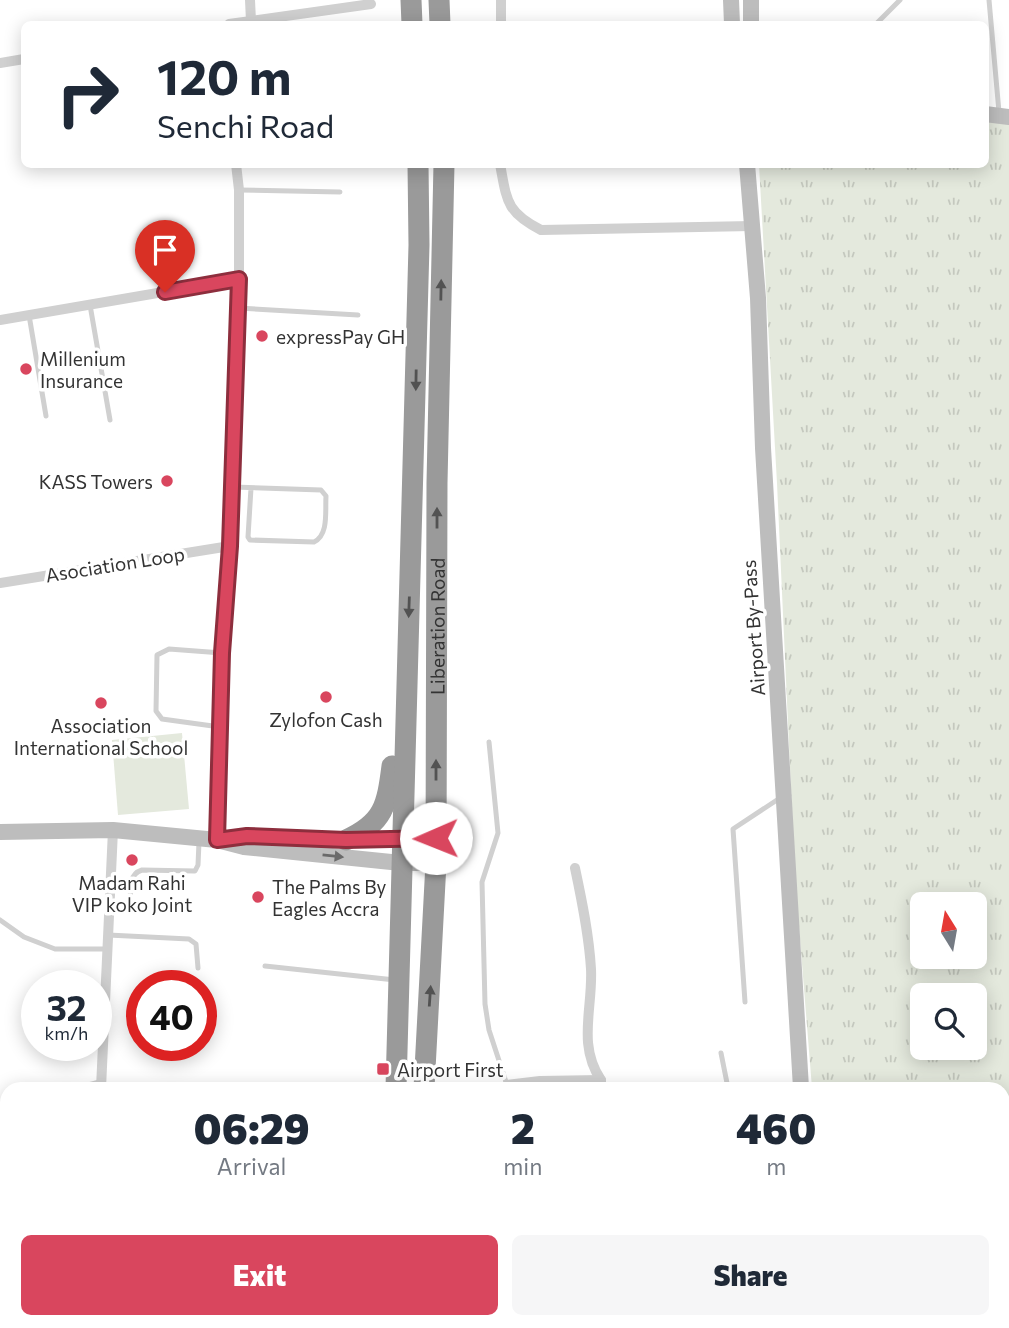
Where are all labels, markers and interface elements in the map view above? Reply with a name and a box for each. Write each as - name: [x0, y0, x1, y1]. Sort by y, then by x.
- text: 120 m: [157, 45, 291, 105]
- icon: right: [42, 49, 133, 140]
- text: Senchi Road: [157, 105, 334, 145]
- pin: [135, 220, 195, 292]
- icon: arrive: [146, 231, 184, 269]
- one-way arrow: [435, 279, 447, 301]
- place label: expressPay GH: [276, 325, 405, 348]
- marker: expressPay GH: [254, 328, 270, 344]
- place label: Millenium Insurance: [40, 347, 126, 392]
- marker: Millenium Insurance: [18, 361, 34, 377]
- one-way arrow: [410, 369, 421, 391]
- place label: KASS Towers: [39, 470, 153, 493]
- marker: KASS Towers: [159, 473, 175, 489]
- one-way arrow: [431, 507, 443, 529]
- street label: Asociation Loop: [44, 542, 186, 586]
- street label: Liberation Road: [425, 558, 448, 695]
- street label: Airport By-Pass: [737, 559, 769, 697]
- one-way arrow: [403, 596, 414, 618]
- marker: Zylofon Cash: [318, 689, 334, 705]
- marker: Association International School: [93, 695, 109, 711]
- place label: Zylofon Cash: [269, 708, 383, 731]
- place label: Association International School: [14, 714, 188, 759]
- one-way arrow: [430, 759, 442, 781]
- position arrow: [399, 801, 473, 875]
- one-way arrow: [322, 851, 344, 862]
- marker: Madam Rahi VIP koko Joint: [124, 852, 140, 868]
- place label: Madam Rahi VIP koko Joint: [72, 871, 192, 916]
- place label: The Palms By Eagles Accra: [272, 875, 386, 920]
- marker: The Palms By Eagles Accra: [250, 889, 266, 905]
- north arrow: [910, 892, 987, 970]
- map controls: [910, 892, 987, 1060]
- speed limit sign: 40: [126, 970, 217, 1061]
- button: search: [910, 983, 987, 1060]
- text: 32: [46, 985, 87, 1028]
- one-way arrow: [424, 985, 435, 1007]
- text: km/h: [45, 1022, 88, 1044]
- place label: Airport First: [397, 1058, 504, 1081]
- marker: Airport First: [375, 1061, 391, 1077]
- text: 06:29: [194, 1101, 310, 1153]
- text: 2: [511, 1101, 535, 1153]
- text: 460: [736, 1101, 816, 1153]
- text: Arrival: [217, 1152, 286, 1180]
- text: min: [503, 1152, 542, 1180]
- text: m: [766, 1152, 786, 1180]
- button: Exit: [21, 1235, 498, 1315]
- button: Share: [512, 1235, 989, 1315]

